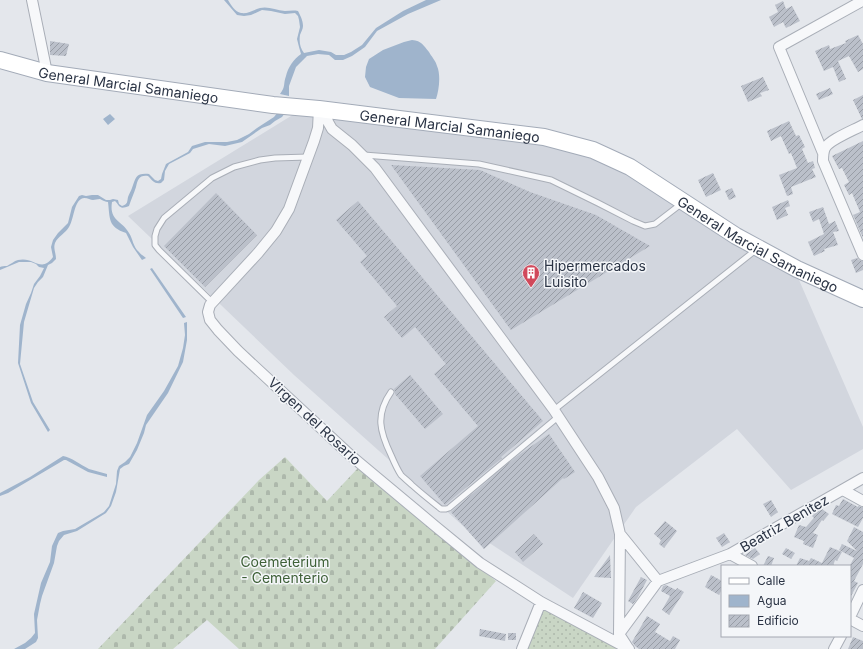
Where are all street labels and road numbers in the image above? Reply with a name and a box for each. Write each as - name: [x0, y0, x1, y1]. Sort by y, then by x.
- street label: General Marcial Samaniego: [36, 63, 220, 106]
- street label: General Marcial Samaniego: [359, 106, 541, 145]
- street label: General Marcial Samaniego: [675, 192, 841, 295]
- street label: Virgen del Rosario: [265, 374, 365, 468]
- street label: Beatriz Benitez: [737, 491, 831, 555]

